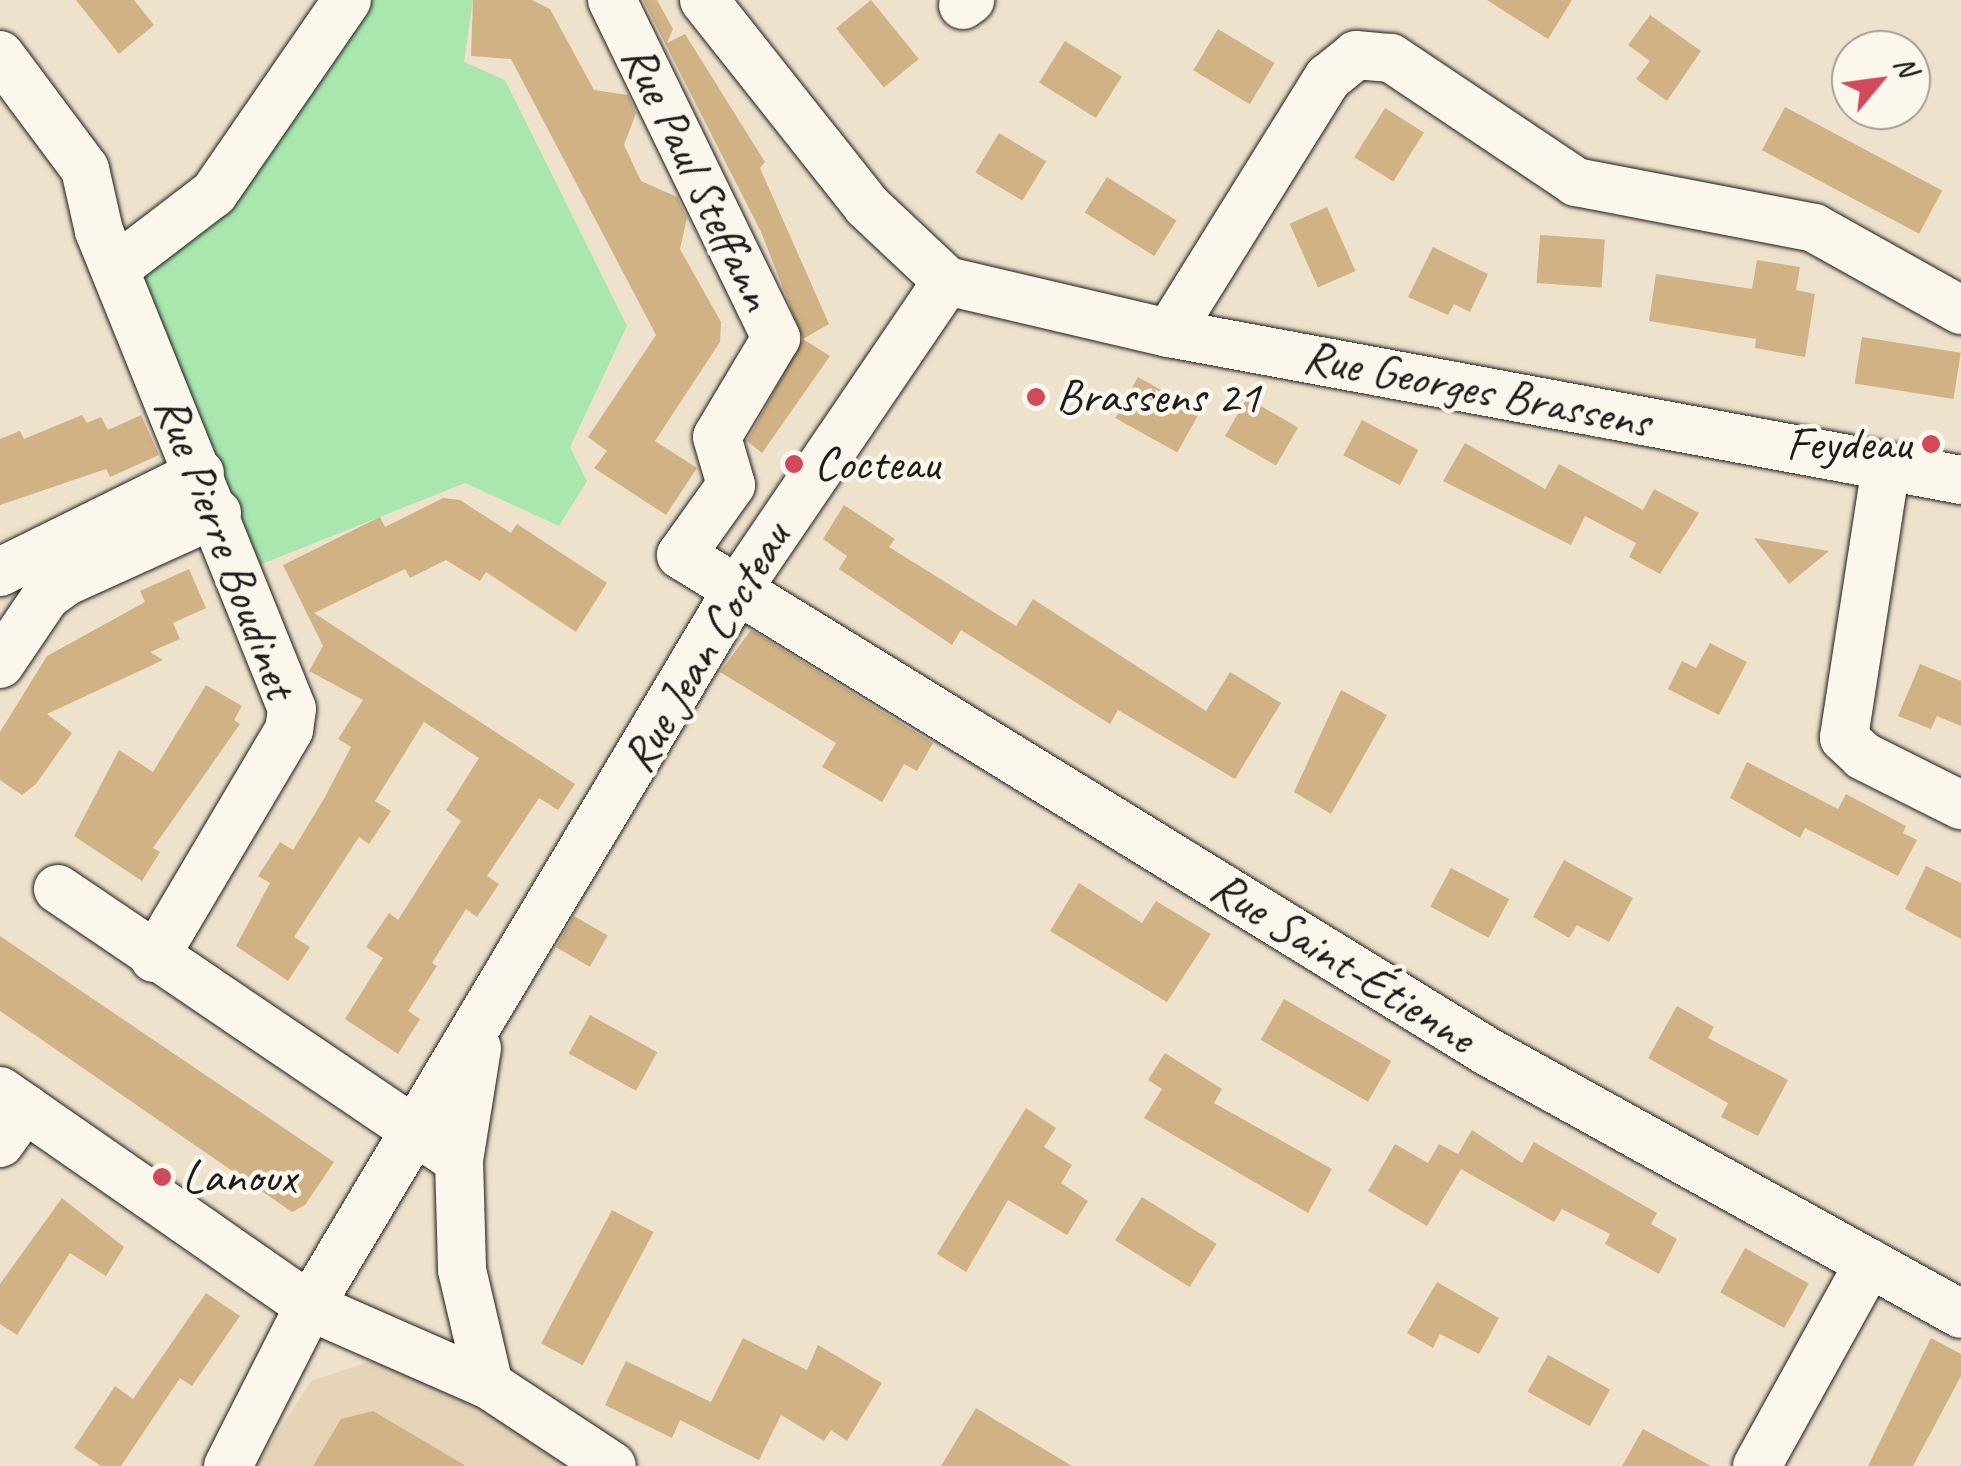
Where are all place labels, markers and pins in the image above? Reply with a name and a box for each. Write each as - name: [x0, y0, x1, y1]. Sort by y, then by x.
- place label: Brassens 21: [1056, 368, 1260, 426]
- marker: Brassens 21: [1025, 386, 1047, 408]
- place label: Feydeau: [1786, 415, 1911, 473]
- marker: Feydeau: [1920, 433, 1942, 455]
- place label: Cocteau: [814, 435, 940, 493]
- marker: Cocteau: [783, 453, 805, 475]
- place label: Lanoux: [182, 1148, 296, 1206]
- marker: Lanoux: [151, 1166, 173, 1188]

